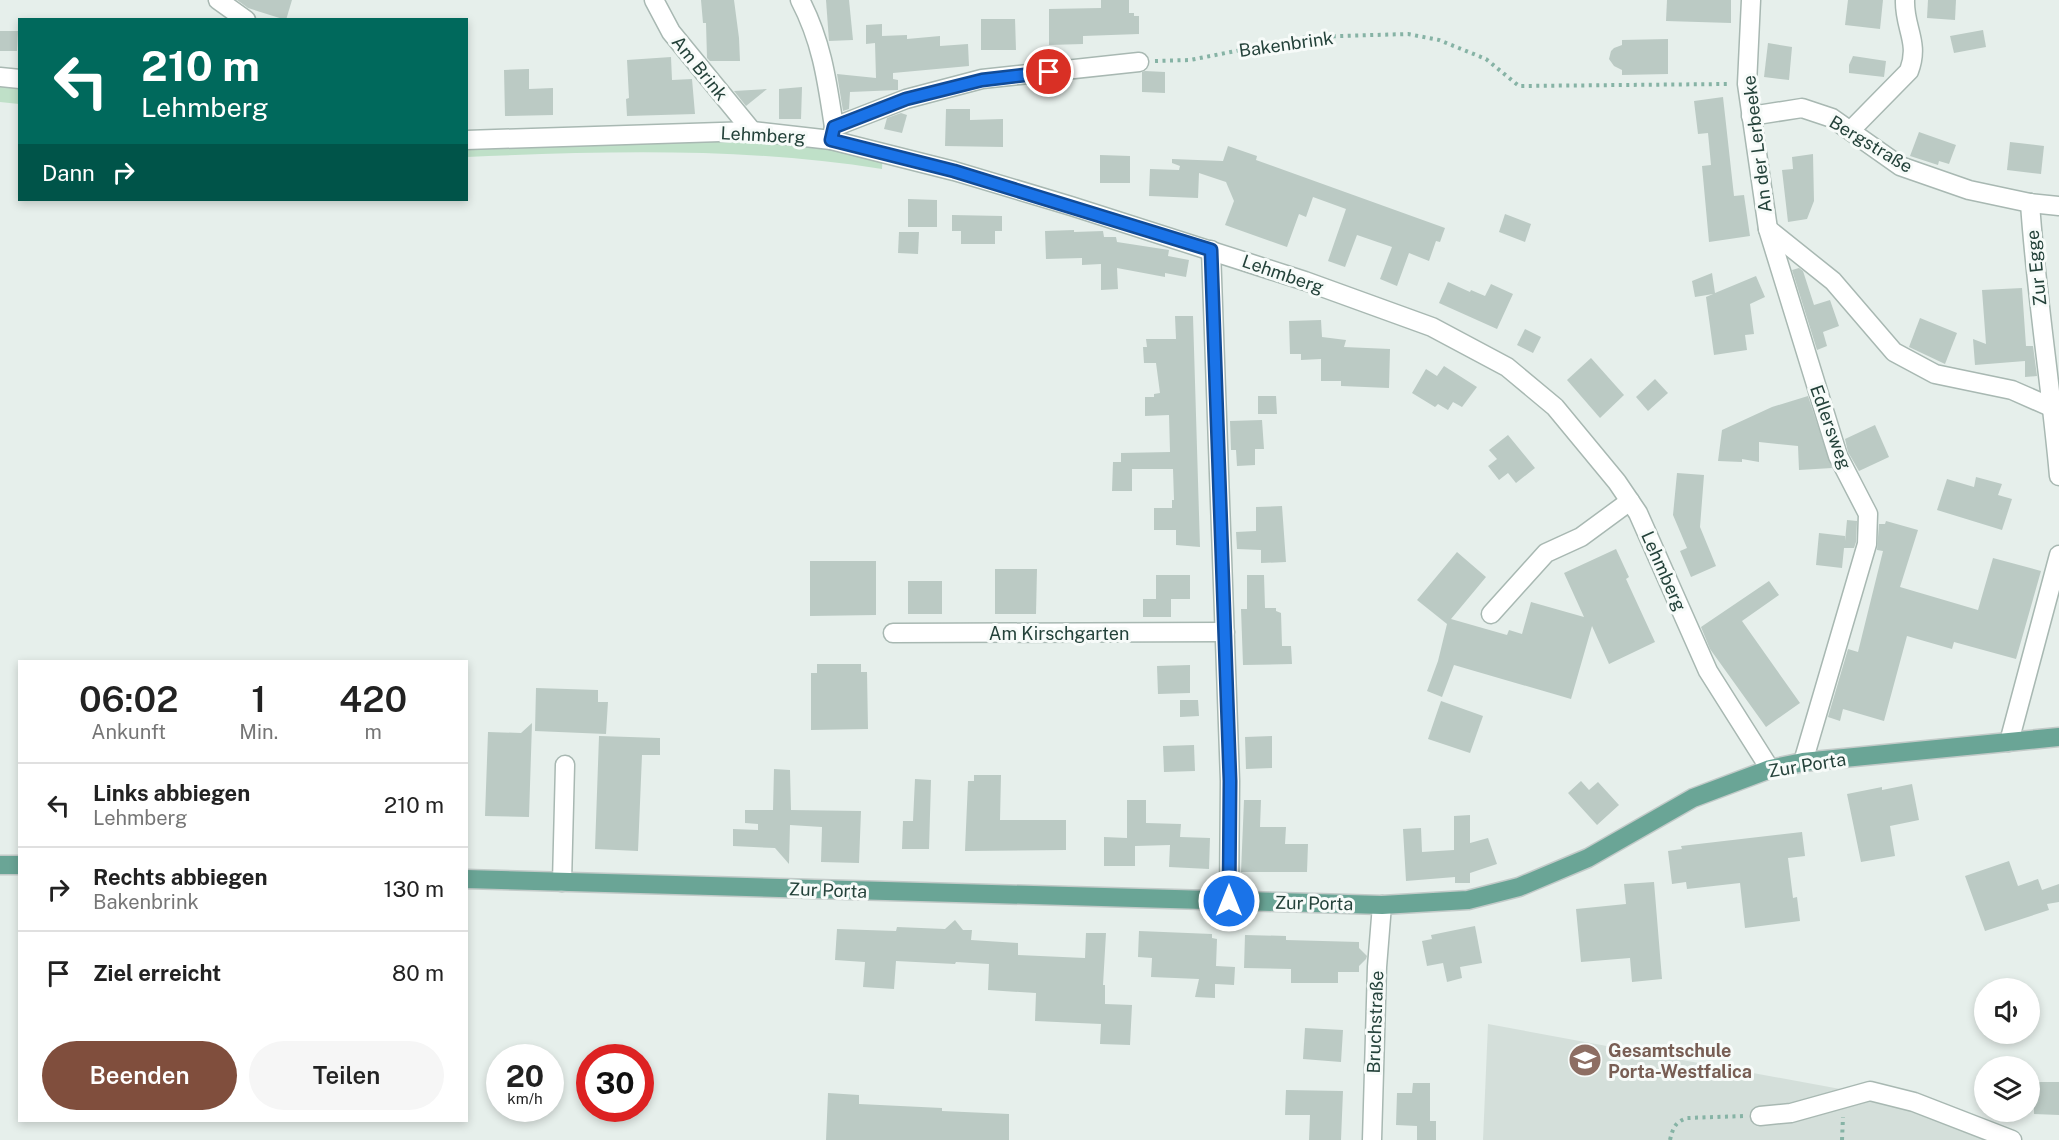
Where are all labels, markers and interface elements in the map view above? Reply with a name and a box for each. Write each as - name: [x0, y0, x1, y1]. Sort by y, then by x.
- street label: Bakenbrink: [1237, 27, 1335, 61]
- street label: Am Brink: [668, 32, 732, 104]
- text: 210 m: [141, 41, 260, 90]
- icon: left: [42, 42, 120, 120]
- pin: [1023, 46, 1074, 97]
- icon: arrive: [1032, 55, 1065, 88]
- street label: An der Lerbeeke: [1738, 74, 1776, 214]
- text: Lehmberg: [141, 91, 269, 123]
- street label: Bergstraße: [1826, 111, 1916, 177]
- street label: Lehmberg: [720, 122, 806, 148]
- icon: right: [107, 156, 140, 189]
- text: Dann: [42, 160, 95, 186]
- street label: Zur Egge: [2022, 229, 2050, 307]
- street label: Lehmberg: [1239, 250, 1327, 298]
- street label: Edlersweg: [1806, 382, 1856, 472]
- street label: Lehmberg: [1637, 528, 1691, 614]
- street label: Am Kirschgarten: [989, 623, 1129, 644]
- text: 06:02: [79, 678, 178, 720]
- text: 1: [251, 678, 266, 720]
- text: 420: [339, 678, 407, 720]
- text: Ankunft: [91, 720, 166, 744]
- text: Min.: [239, 720, 278, 744]
- text: m: [364, 720, 382, 744]
- street label: Zur Porta: [1767, 748, 1847, 782]
- text: Links abbiegen: [93, 780, 250, 806]
- icon: left: [42, 789, 75, 822]
- text: 210 m: [384, 792, 444, 818]
- text: Lehmberg: [93, 806, 188, 830]
- text: Rechts abbiegen: [93, 864, 268, 890]
- position arrow: [1197, 869, 1261, 933]
- icon: right: [42, 873, 75, 906]
- text: 130 m: [383, 876, 444, 902]
- street label: Zur Porta: [788, 878, 868, 902]
- text: Bakenbrink: [93, 890, 199, 914]
- street label: Zur Porta: [1275, 892, 1353, 914]
- icon: arrive: [42, 957, 75, 990]
- text: Ziel erreicht: [93, 960, 221, 986]
- text: 80 m: [392, 960, 444, 986]
- street label: Bruchstraße: [1363, 970, 1387, 1074]
- map controls: [1974, 978, 2040, 1122]
- button: sound: [1974, 978, 2040, 1044]
- place label: Gesamtschule Porta-Westfalica: [1608, 1040, 1752, 1082]
- button: Beenden: [42, 1041, 237, 1110]
- button: Teilen: [249, 1041, 444, 1110]
- school or university icon: Gesamtschule Porta-Westfalica: [1567, 1042, 1603, 1078]
- speed limit sign: 30: [576, 1044, 654, 1122]
- button: layers: [1974, 1056, 2040, 1122]
- text: 20: [506, 1058, 544, 1094]
- text: km/h: [507, 1090, 543, 1107]

